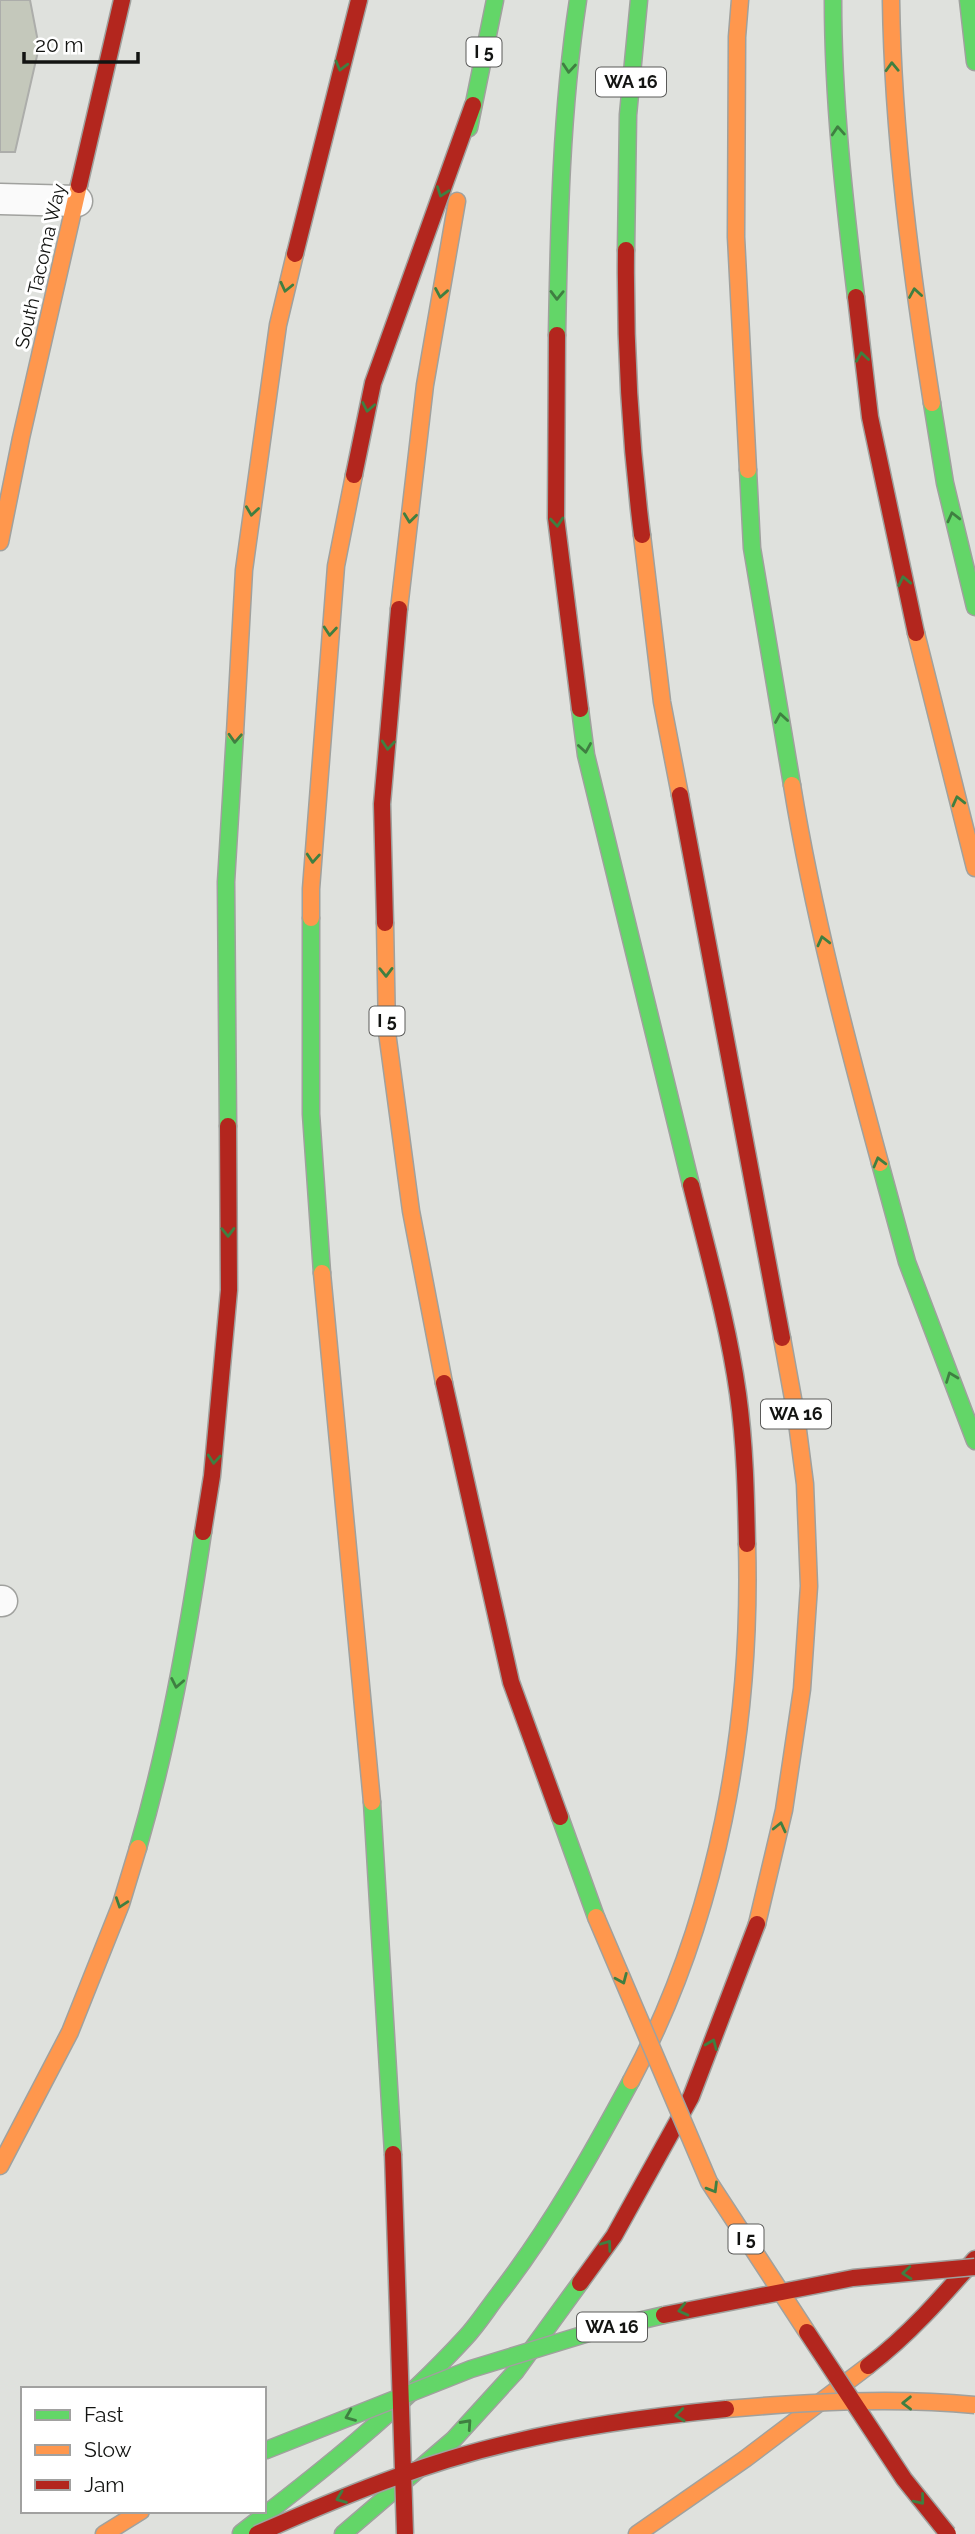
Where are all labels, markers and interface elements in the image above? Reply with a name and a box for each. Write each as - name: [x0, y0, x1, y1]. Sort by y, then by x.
- scale bar: [24, 21, 138, 65]
- text: 20 m: [35, 32, 83, 57]
- road number: I 5: [466, 38, 502, 66]
- one-way arrow: [335, 60, 350, 72]
- one-way arrow: [884, 61, 900, 71]
- one-way arrow: [562, 62, 577, 73]
- road number: WA 16: [596, 68, 666, 96]
- one-way arrow: [831, 125, 846, 136]
- street label: South Tacoma Way: [10, 181, 70, 351]
- one-way arrow: [436, 186, 450, 198]
- one-way arrow: [280, 281, 295, 293]
- one-way arrow: [434, 287, 449, 299]
- one-way arrow: [908, 287, 923, 299]
- one-way arrow: [549, 290, 565, 300]
- one-way arrow: [854, 351, 869, 363]
- one-way arrow: [361, 401, 376, 413]
- one-way arrow: [245, 506, 260, 517]
- one-way arrow: [947, 511, 961, 523]
- one-way arrow: [402, 512, 417, 524]
- one-way arrow: [549, 517, 564, 528]
- one-way arrow: [897, 575, 912, 587]
- one-way arrow: [323, 626, 338, 637]
- one-way arrow: [774, 712, 789, 724]
- one-way arrow: [227, 733, 242, 744]
- one-way arrow: [381, 739, 396, 750]
- one-way arrow: [577, 742, 592, 754]
- one-way arrow: [952, 795, 966, 807]
- one-way arrow: [306, 853, 321, 864]
- one-way arrow: [817, 935, 831, 947]
- one-way arrow: [378, 967, 394, 978]
- road number: I 5: [370, 1006, 404, 1036]
- one-way arrow: [873, 1156, 888, 1168]
- one-way arrow: [220, 1227, 236, 1238]
- one-way arrow: [945, 1372, 959, 1384]
- road number: WA 16: [761, 1400, 831, 1428]
- one-way arrow: [207, 1453, 222, 1464]
- one-way arrow: [170, 1677, 185, 1689]
- one-way arrow: [772, 1822, 787, 1834]
- one-way arrow: [115, 1897, 129, 1909]
- one-way arrow: [614, 1973, 628, 1985]
- one-way arrow: [704, 2039, 718, 2051]
- one-way arrow: [705, 2180, 718, 2193]
- road number: I 5: [728, 2224, 764, 2253]
- one-way arrow: [599, 2240, 611, 2253]
- one-way arrow: [901, 2265, 912, 2280]
- one-way arrow: [677, 2302, 689, 2316]
- road number: WA 16: [577, 2312, 647, 2342]
- legend: [21, 2387, 266, 2513]
- one-way arrow: [901, 2395, 912, 2410]
- text: Fast: [84, 2402, 124, 2427]
- one-way arrow: [674, 2407, 685, 2422]
- one-way arrow: [344, 2408, 357, 2422]
- one-way arrow: [459, 2419, 472, 2432]
- text: Slow: [84, 2437, 132, 2462]
- text: Jam: [84, 2472, 125, 2497]
- one-way arrow: [336, 2490, 348, 2504]
- one-way arrow: [912, 2492, 925, 2504]

